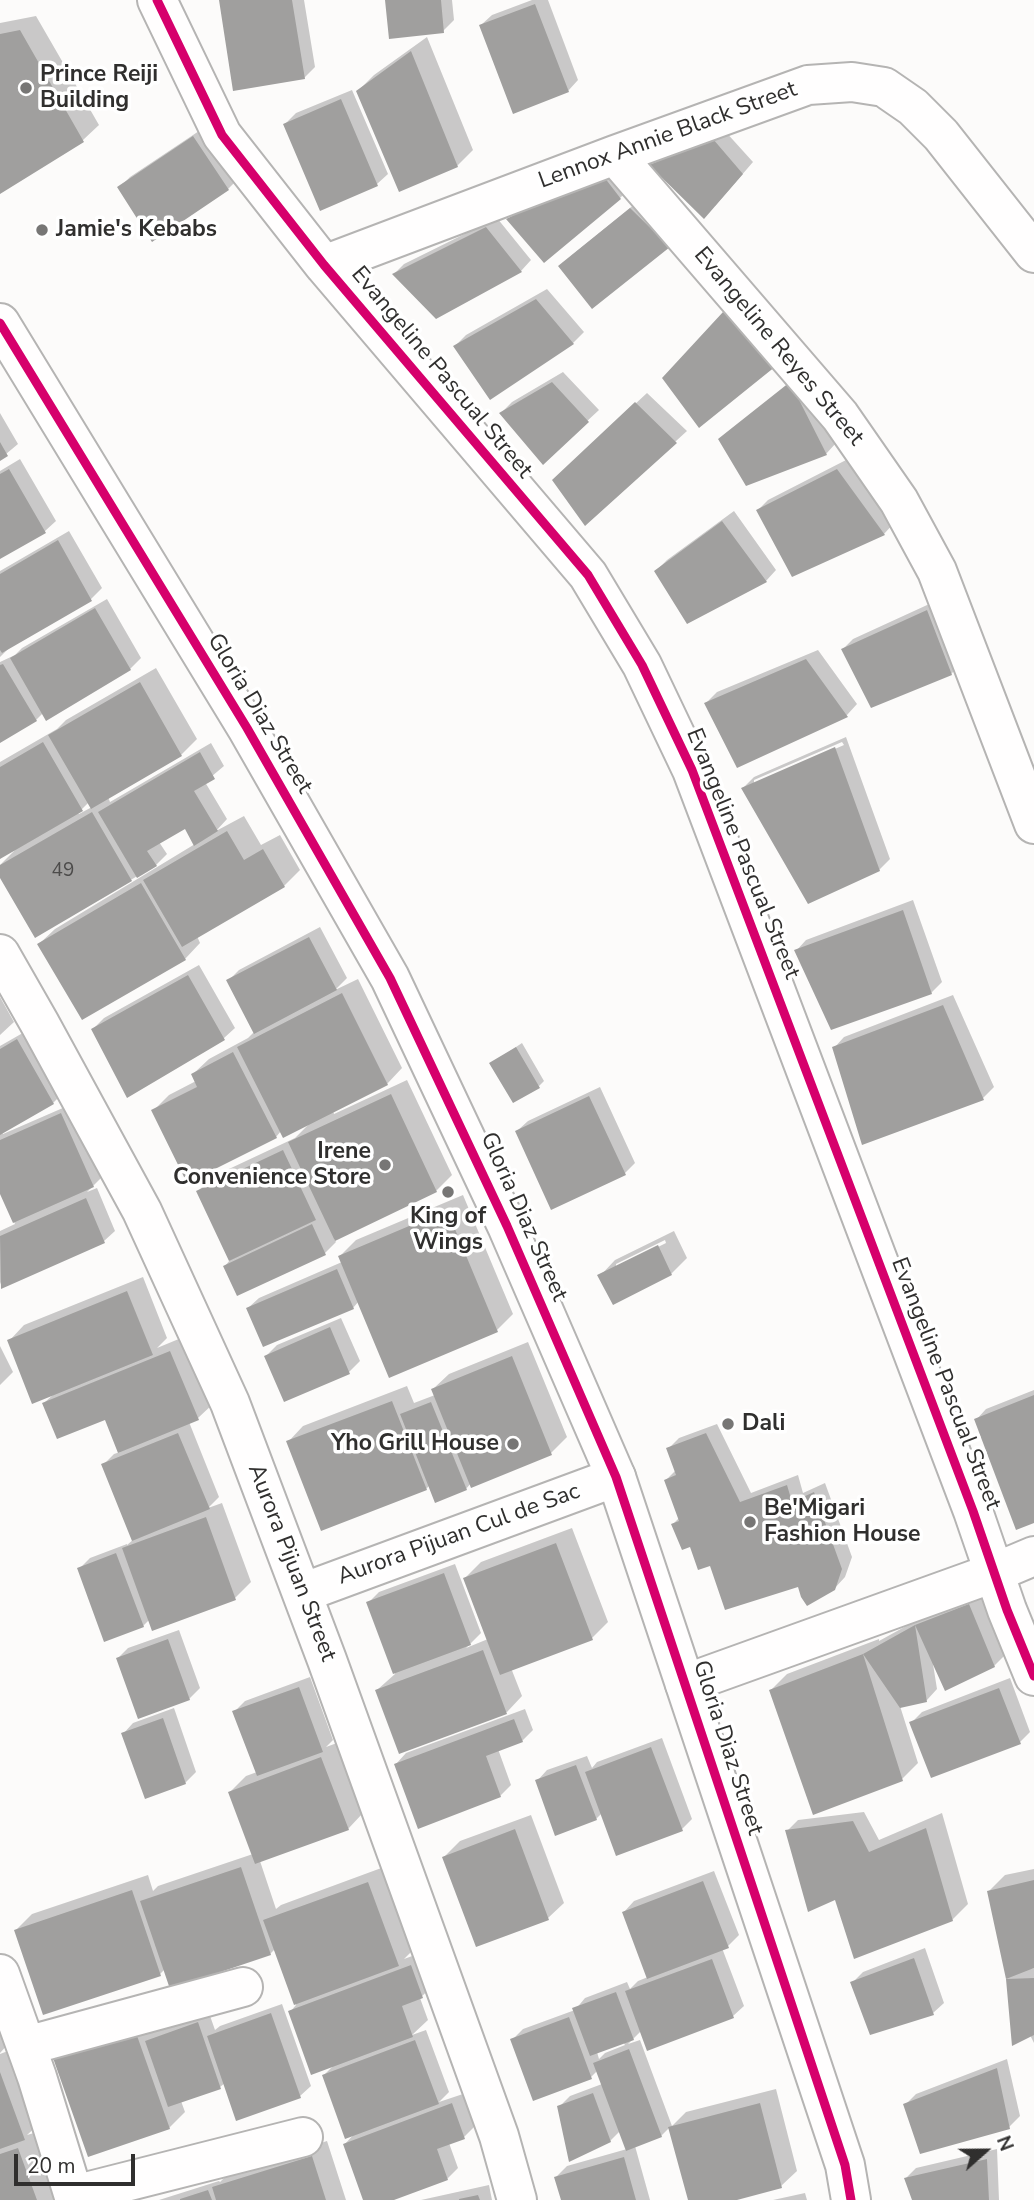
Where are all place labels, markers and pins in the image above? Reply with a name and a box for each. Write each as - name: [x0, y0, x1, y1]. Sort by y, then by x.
- place label: Prince Reiji Building: [40, 61, 158, 115]
- marker: Prince Reiji Building: [18, 80, 34, 96]
- place label: Jamie's Kebabs: [56, 216, 217, 244]
- marker: Jamie's Kebabs: [34, 222, 50, 238]
- place label: Irene Convenience Store: [173, 1138, 371, 1192]
- marker: Irene Convenience Store: [377, 1157, 393, 1173]
- marker: King of Wings: [440, 1184, 456, 1200]
- place label: King of Wings: [410, 1203, 486, 1257]
- place label: Dali: [742, 1410, 785, 1438]
- marker: Dali: [720, 1416, 736, 1432]
- place label: Yho Grill House: [331, 1430, 499, 1458]
- marker: Yho Grill House: [505, 1436, 521, 1452]
- place label: Be'Migari Fashion House: [764, 1495, 921, 1549]
- marker: Be'Migari Fashion House: [742, 1514, 758, 1530]

